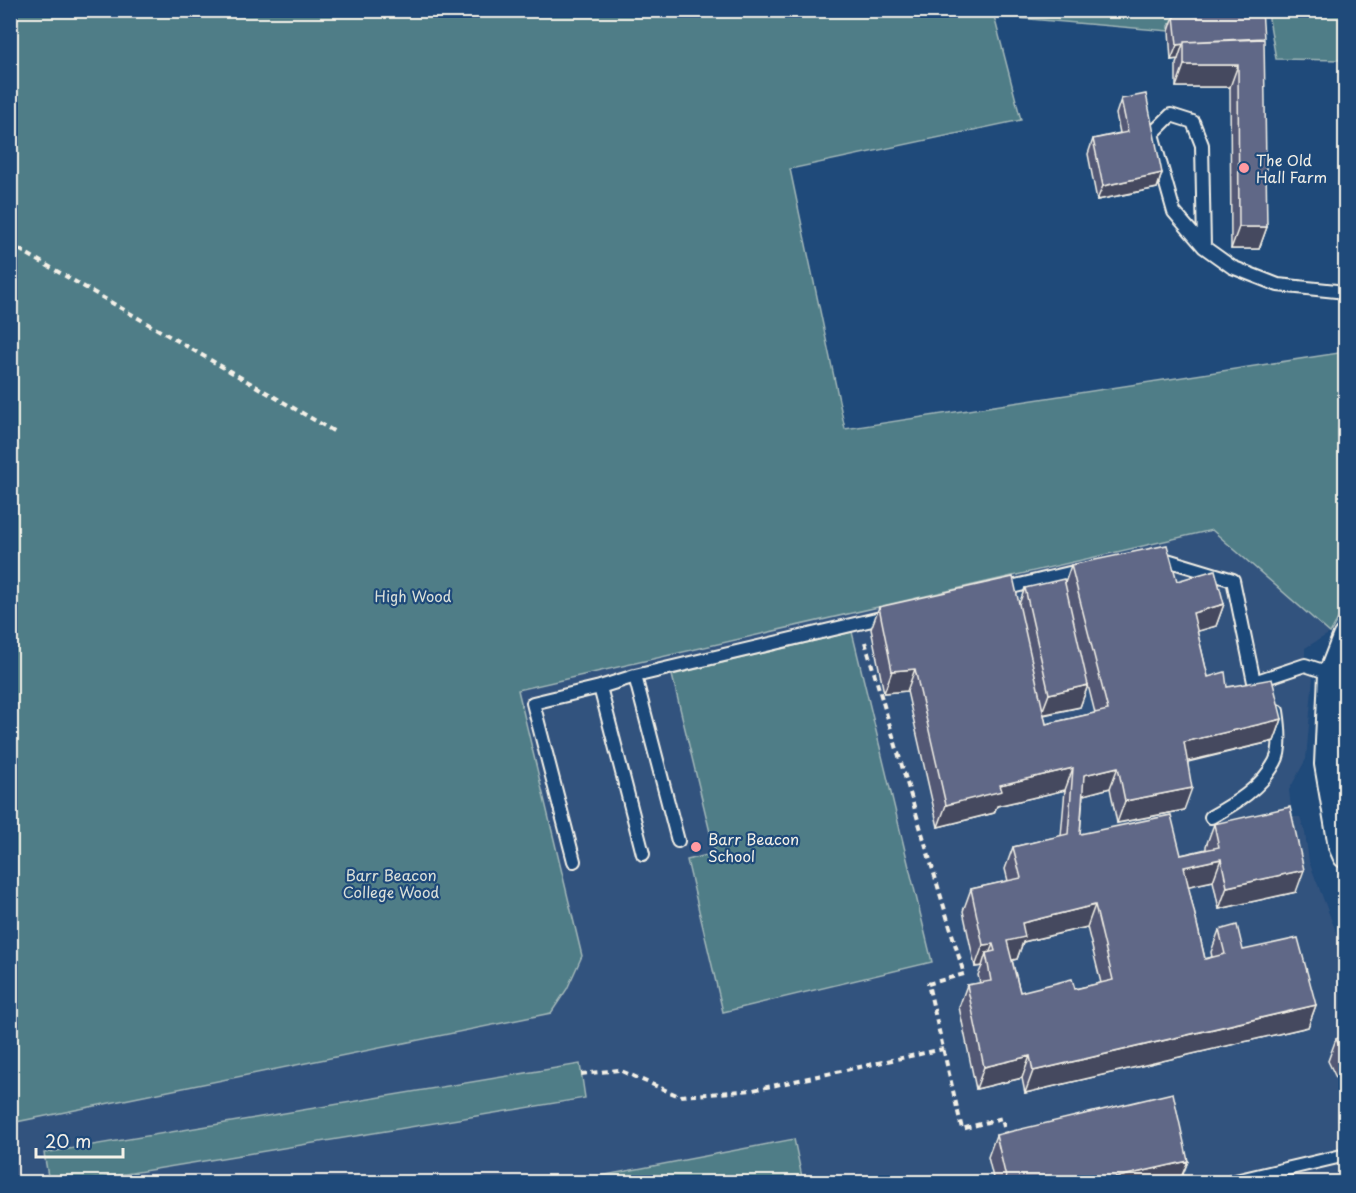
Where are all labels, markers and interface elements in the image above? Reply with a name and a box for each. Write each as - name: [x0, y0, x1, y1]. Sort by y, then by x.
- place label: The Old Hall Farm: [1256, 148, 1327, 188]
- marker: The Old Hall Farm: [1237, 161, 1251, 175]
- park label: High Wood: [374, 584, 452, 607]
- place label: Barr Beacon School: [708, 827, 799, 867]
- marker: Barr Beacon School: [689, 840, 703, 854]
- park label: Barr Beacon College Wood: [343, 863, 439, 903]
- scale bar: [36, 1121, 123, 1159]
- text: 20 m: [45, 1127, 91, 1154]

